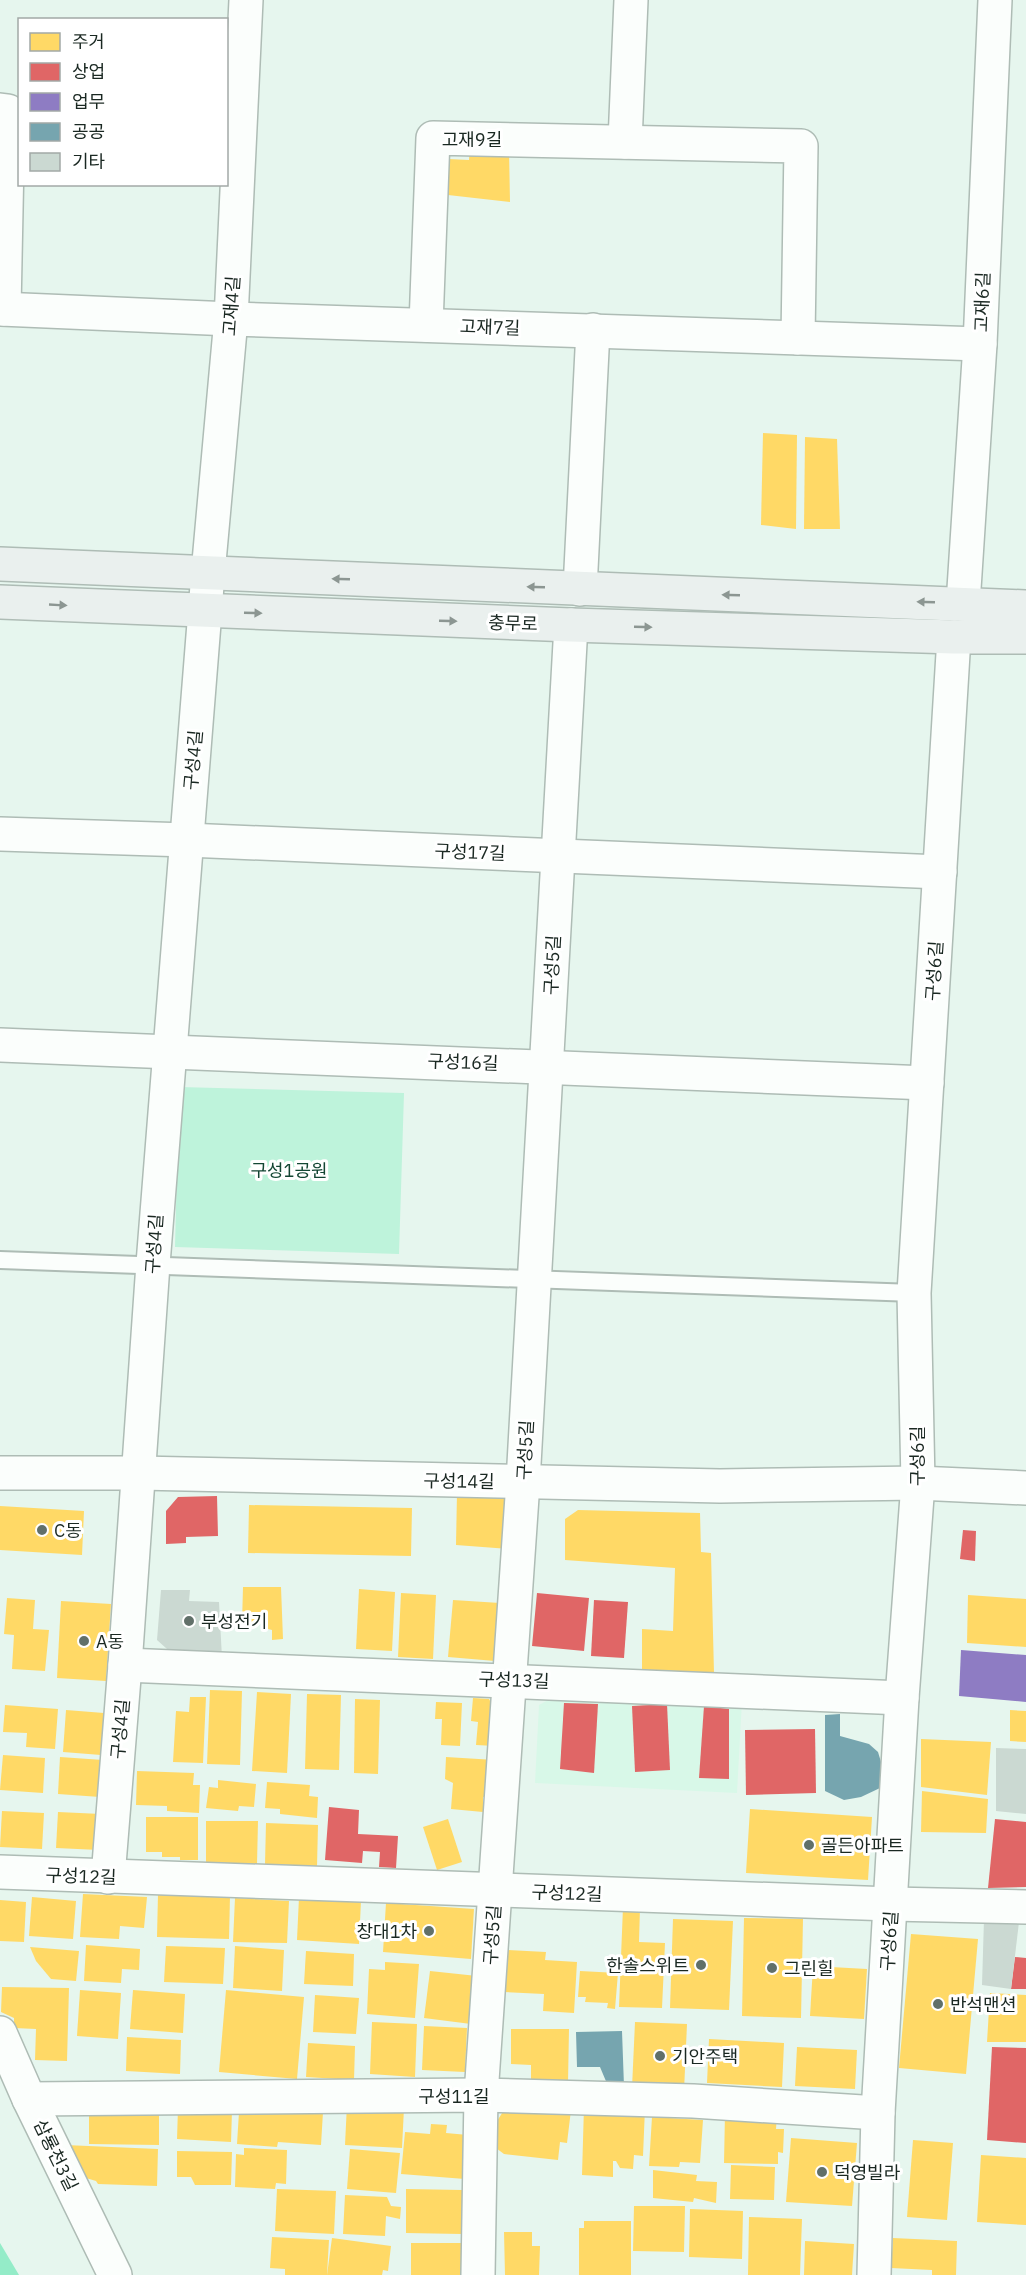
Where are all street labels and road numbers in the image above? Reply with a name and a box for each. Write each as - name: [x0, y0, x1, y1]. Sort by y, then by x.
- street label: 고재9길: [442, 128, 502, 151]
- street label: 고재6길: [969, 271, 995, 333]
- street label: 고재4길: [217, 275, 245, 337]
- street label: 고재7길: [459, 314, 521, 340]
- street label: 충무로: [488, 611, 538, 635]
- street label: 구성4길: [179, 729, 207, 791]
- street label: 구성17길: [434, 839, 506, 865]
- street label: 구성5길: [539, 934, 565, 996]
- street label: 구성6길: [920, 940, 948, 1002]
- street label: 구성16길: [427, 1049, 499, 1075]
- street label: 구성4길: [140, 1213, 168, 1275]
- street label: 구성5길: [512, 1419, 538, 1481]
- street label: 구성6길: [906, 1426, 929, 1486]
- street label: 구성14길: [423, 1469, 495, 1493]
- street label: 구성13길: [478, 1667, 550, 1693]
- street label: 구성4길: [106, 1698, 134, 1760]
- street label: 구성12길: [45, 1863, 117, 1889]
- street label: 구성12길: [531, 1880, 603, 1906]
- street label: 구성5길: [478, 1904, 506, 1966]
- street label: 구성6길: [875, 1910, 903, 1972]
- street label: 구성11길: [418, 2085, 490, 2108]
- street label: 삼룡천3길: [29, 2115, 83, 2195]

